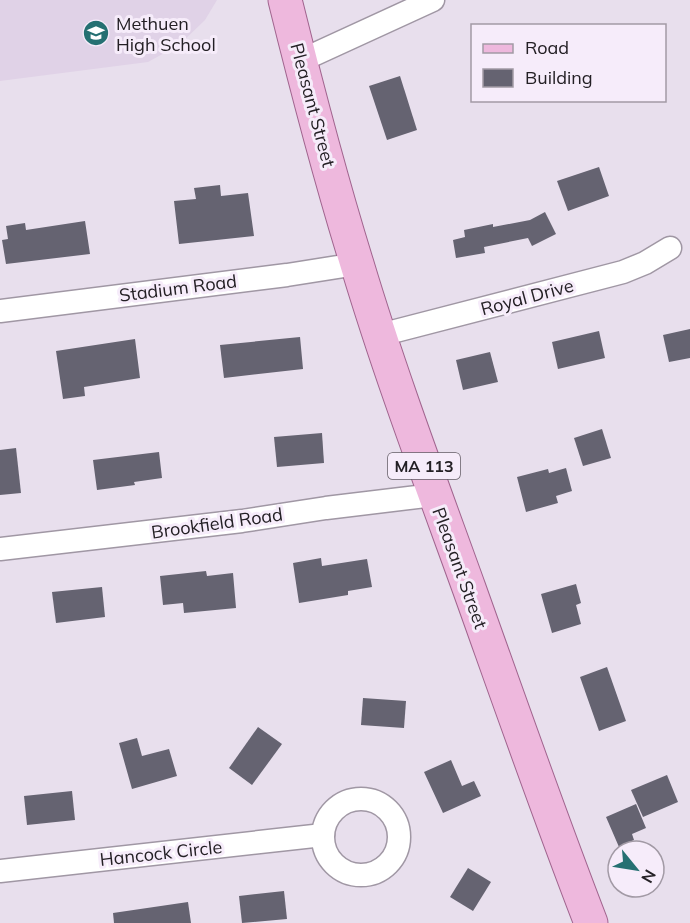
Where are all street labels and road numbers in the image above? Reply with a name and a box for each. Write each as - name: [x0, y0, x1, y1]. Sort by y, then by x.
- street label: Pleasant Street: [285, 40, 341, 170]
- street label: Stadium Road: [118, 269, 238, 307]
- street label: Royal Drive: [478, 274, 576, 320]
- road number: MA 113: [388, 453, 460, 479]
- street label: Brookfield Road: [150, 502, 284, 544]
- street label: Pleasant Street: [427, 504, 493, 632]
- street label: Hancock Circle: [99, 835, 223, 871]

